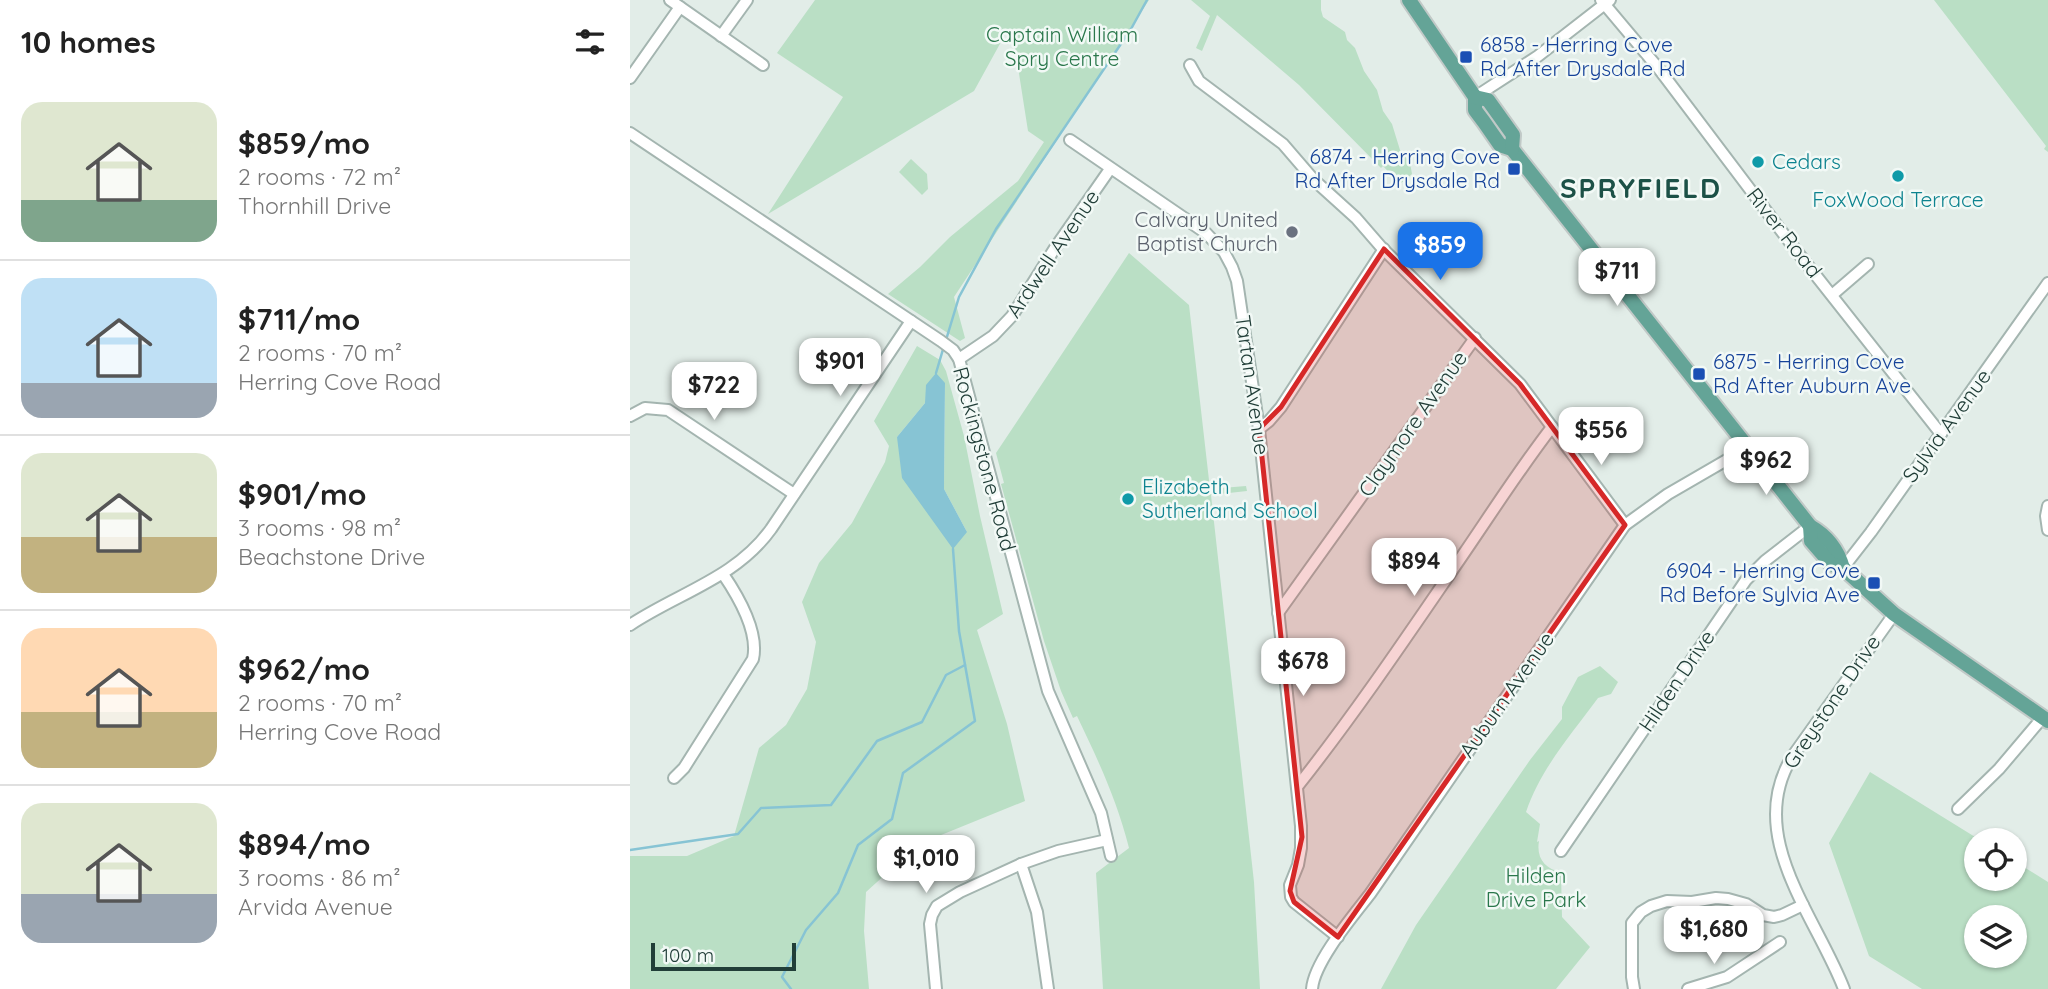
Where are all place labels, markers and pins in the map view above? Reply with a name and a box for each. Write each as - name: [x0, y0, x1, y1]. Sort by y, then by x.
- place label: 6858 - Herring Cove Rd After Drysdale Rd: [1480, 31, 1685, 81]
- marker: 6858 - Herring Cove Rd After Drysdale Rd: [1458, 49, 1474, 65]
- place label: 6874 - Herring Cove Rd After Drysdale Rd: [1295, 143, 1500, 193]
- place label: Cedars: [1772, 148, 1841, 174]
- marker: Cedars: [1750, 154, 1766, 170]
- marker: 6874 - Herring Cove Rd After Drysdale Rd: [1506, 161, 1522, 177]
- marker: FoxWood Terrace: [1890, 168, 1906, 184]
- place label: FoxWood Terrace: [1812, 186, 1984, 212]
- place label: Calvary United Baptist Church: [1135, 206, 1278, 256]
- pin: $859: [1399, 222, 1481, 282]
- marker: Calvary United Baptist Church: [1284, 224, 1300, 240]
- pin: $711: [1576, 248, 1658, 308]
- pin: $901: [799, 338, 881, 398]
- place label: 6875 - Herring Cove Rd After Auburn Ave: [1713, 348, 1911, 398]
- pin: $722: [673, 362, 755, 422]
- marker: 6875 - Herring Cove Rd After Auburn Ave: [1691, 366, 1707, 382]
- pin: $556: [1560, 407, 1642, 467]
- pin: $962: [1725, 438, 1807, 497]
- place label: Elizabeth Sutherland School: [1142, 473, 1318, 523]
- marker: Elizabeth Sutherland School: [1120, 491, 1136, 507]
- pin: $894: [1373, 538, 1455, 598]
- place label: 6904 - Herring Cove Rd Before Sylvia Ave: [1659, 557, 1860, 607]
- marker: 6904 - Herring Cove Rd Before Sylvia Ave: [1866, 575, 1882, 591]
- pin: $678: [1262, 638, 1344, 698]
- pin: $1,010: [869, 836, 983, 895]
- pin: $1,680: [1657, 906, 1771, 966]

